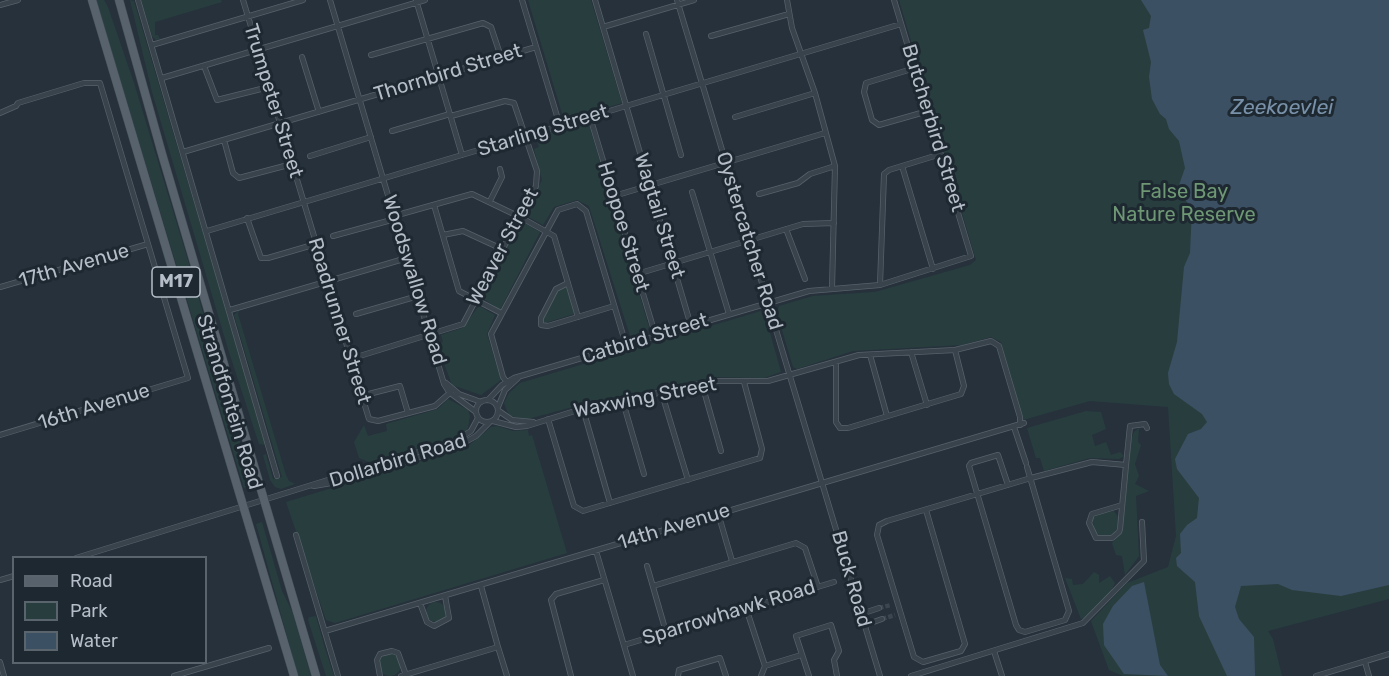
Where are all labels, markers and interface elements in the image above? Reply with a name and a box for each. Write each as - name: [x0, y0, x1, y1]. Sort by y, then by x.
- street label: Trumpeter Street: [238, 21, 308, 181]
- street label: Thornbird Street: [371, 39, 525, 107]
- street label: Butcherbird Street: [896, 41, 970, 215]
- water label: Zeekoevlei: [1231, 95, 1333, 121]
- street label: Starling Street: [475, 100, 611, 162]
- street label: Oystercatcher Road: [710, 149, 788, 333]
- street label: Wagtail Street: [629, 150, 689, 282]
- street label: Hoopoe Street: [592, 159, 654, 295]
- park label: False Bay Nature Reserve: [1112, 180, 1256, 227]
- street label: Weaver Street: [462, 184, 544, 310]
- street label: Woodswallow Road: [377, 192, 451, 368]
- street label: Roadrunner Street: [302, 235, 376, 407]
- street label: 17th Avenue: [16, 239, 132, 293]
- road number: M17: [152, 267, 200, 297]
- street label: Catbird Street: [579, 308, 711, 370]
- street label: Strandfontein Road: [191, 311, 267, 493]
- street label: Waxwing Street: [572, 372, 718, 424]
- street label: 16th Avenue: [35, 379, 153, 435]
- street label: Dollarbird Road: [327, 429, 469, 493]
- street label: 14th Avenue: [615, 499, 733, 555]
- street label: Buck Road: [826, 528, 876, 630]
- legend: [12, 556, 207, 664]
- text: Road: [70, 570, 113, 592]
- street label: Sparrowhawk Road: [640, 575, 818, 651]
- text: Park: [70, 600, 107, 622]
- text: Water: [70, 630, 118, 652]

